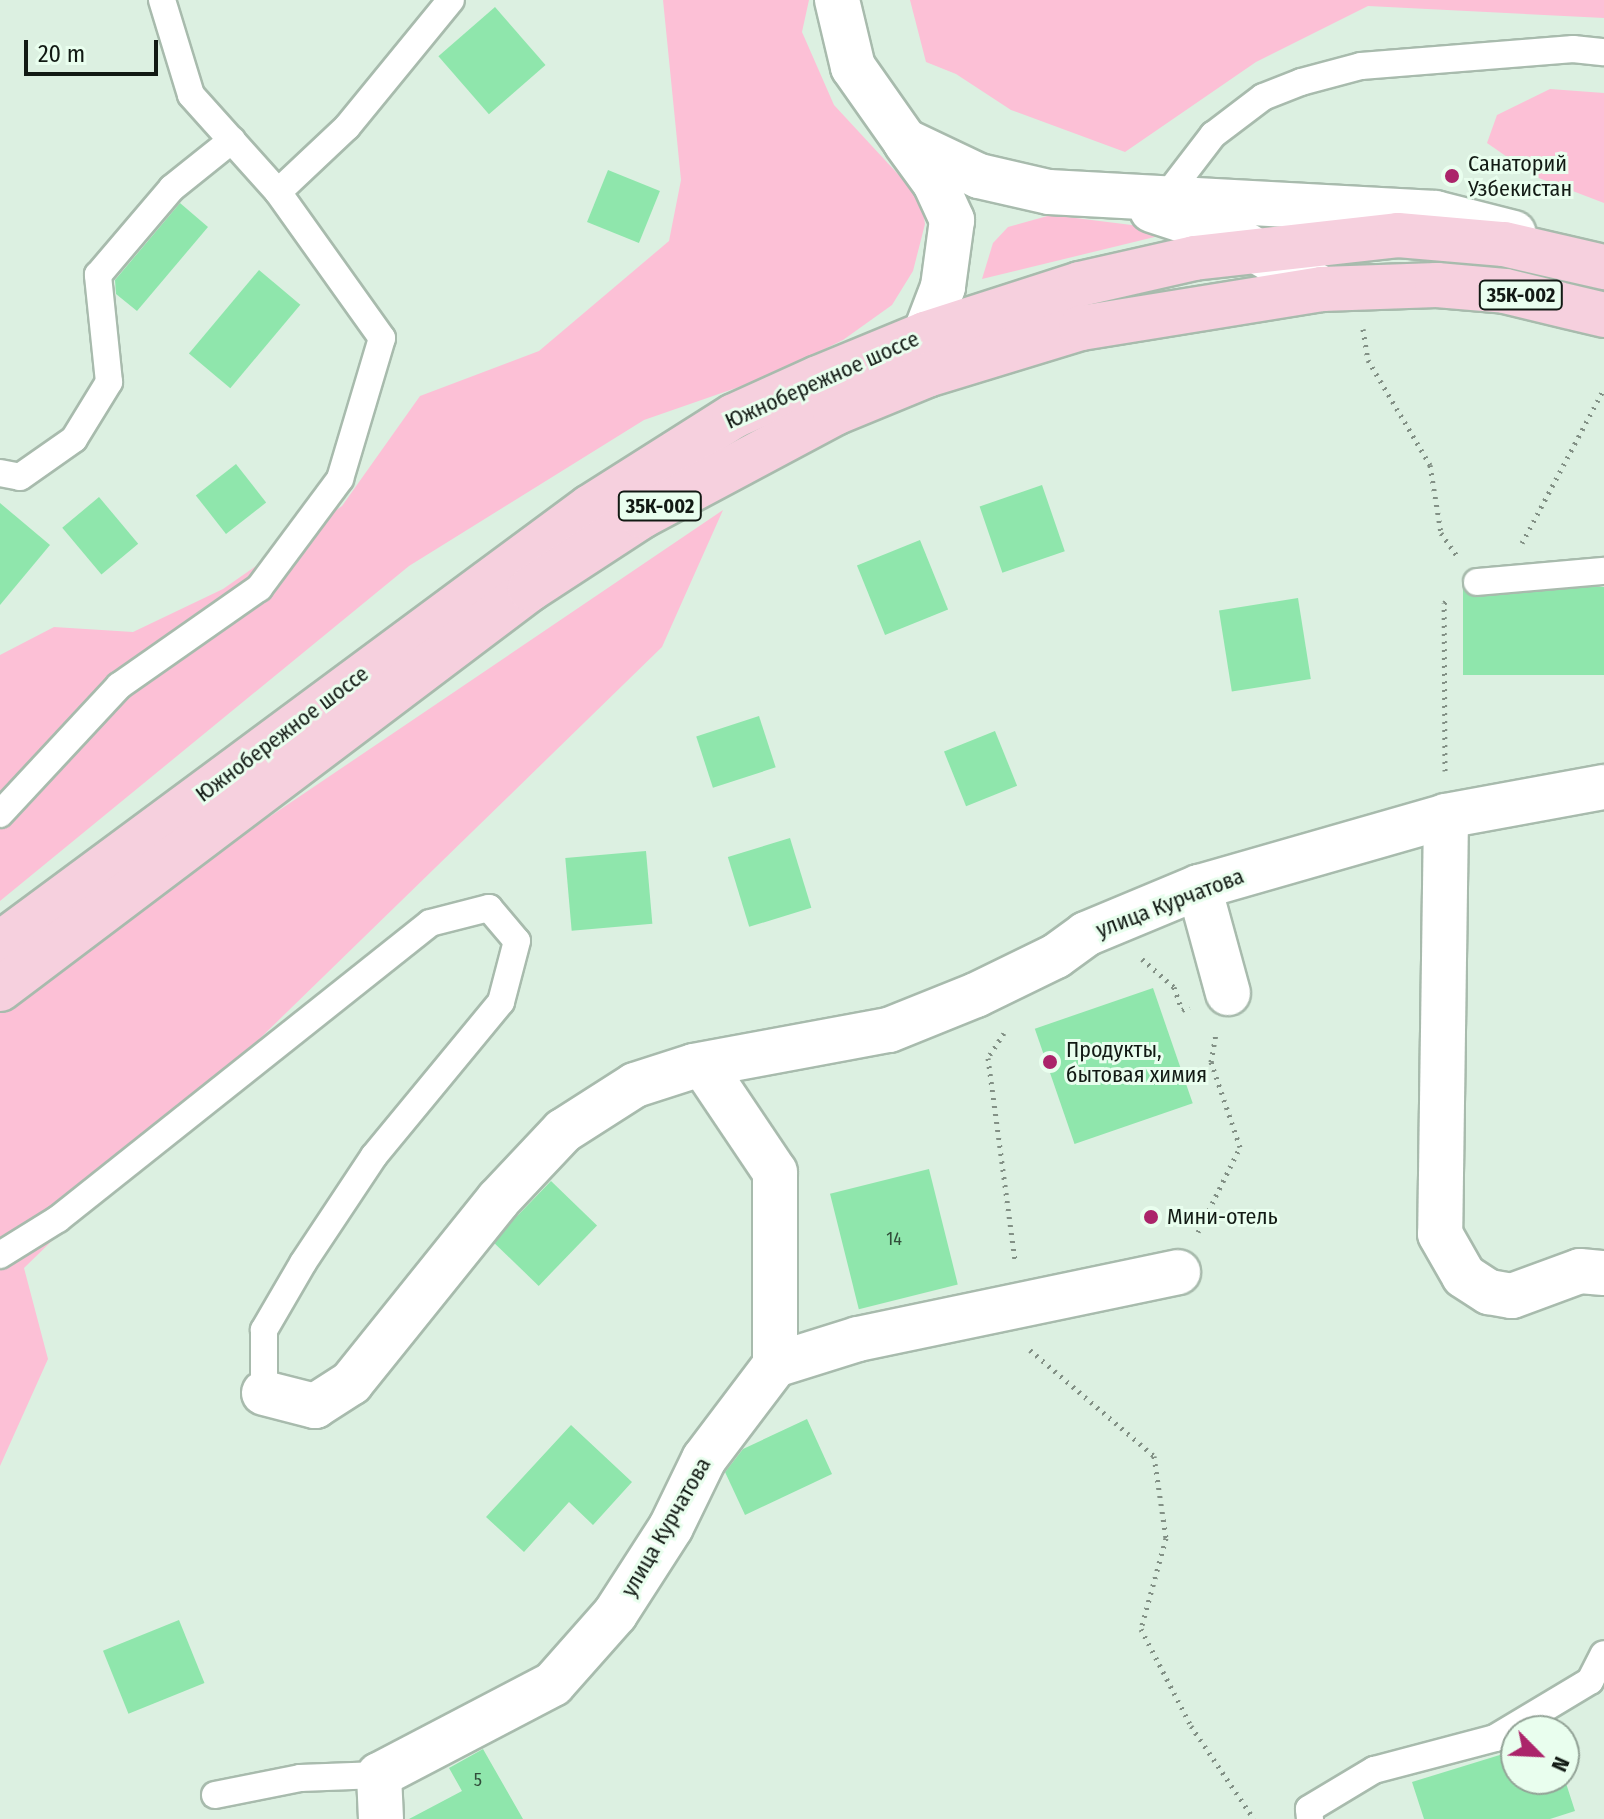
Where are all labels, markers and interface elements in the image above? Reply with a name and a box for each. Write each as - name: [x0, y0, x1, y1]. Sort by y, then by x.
- scale bar: [28, 24, 162, 74]
- text: 20 m: [38, 40, 85, 68]
- place label: Санаторий Узбекистан: [1468, 150, 1572, 202]
- marker: Санаторий Узбекистан: [1443, 167, 1461, 185]
- road number: 35К-002: [1477, 279, 1565, 311]
- street label: Южнобережное шоссе: [721, 325, 923, 435]
- road number: 35К-002: [616, 490, 704, 522]
- street label: Южнобережное шоссе: [190, 660, 374, 808]
- street label: улица Курчатова: [1092, 863, 1248, 943]
- place label: Продукты, бытовая химия: [1066, 1036, 1207, 1088]
- marker: Продукты, бытовая химия: [1041, 1053, 1059, 1071]
- place label: Мини-отель: [1167, 1204, 1278, 1230]
- marker: Мини-отель: [1142, 1208, 1160, 1226]
- house number: 14: [886, 1228, 902, 1250]
- street label: улица Курчатова: [616, 1453, 716, 1601]
- north arrow: [1500, 1715, 1580, 1795]
- text: N: [1546, 1753, 1576, 1776]
- house number: 5: [474, 1769, 482, 1791]

